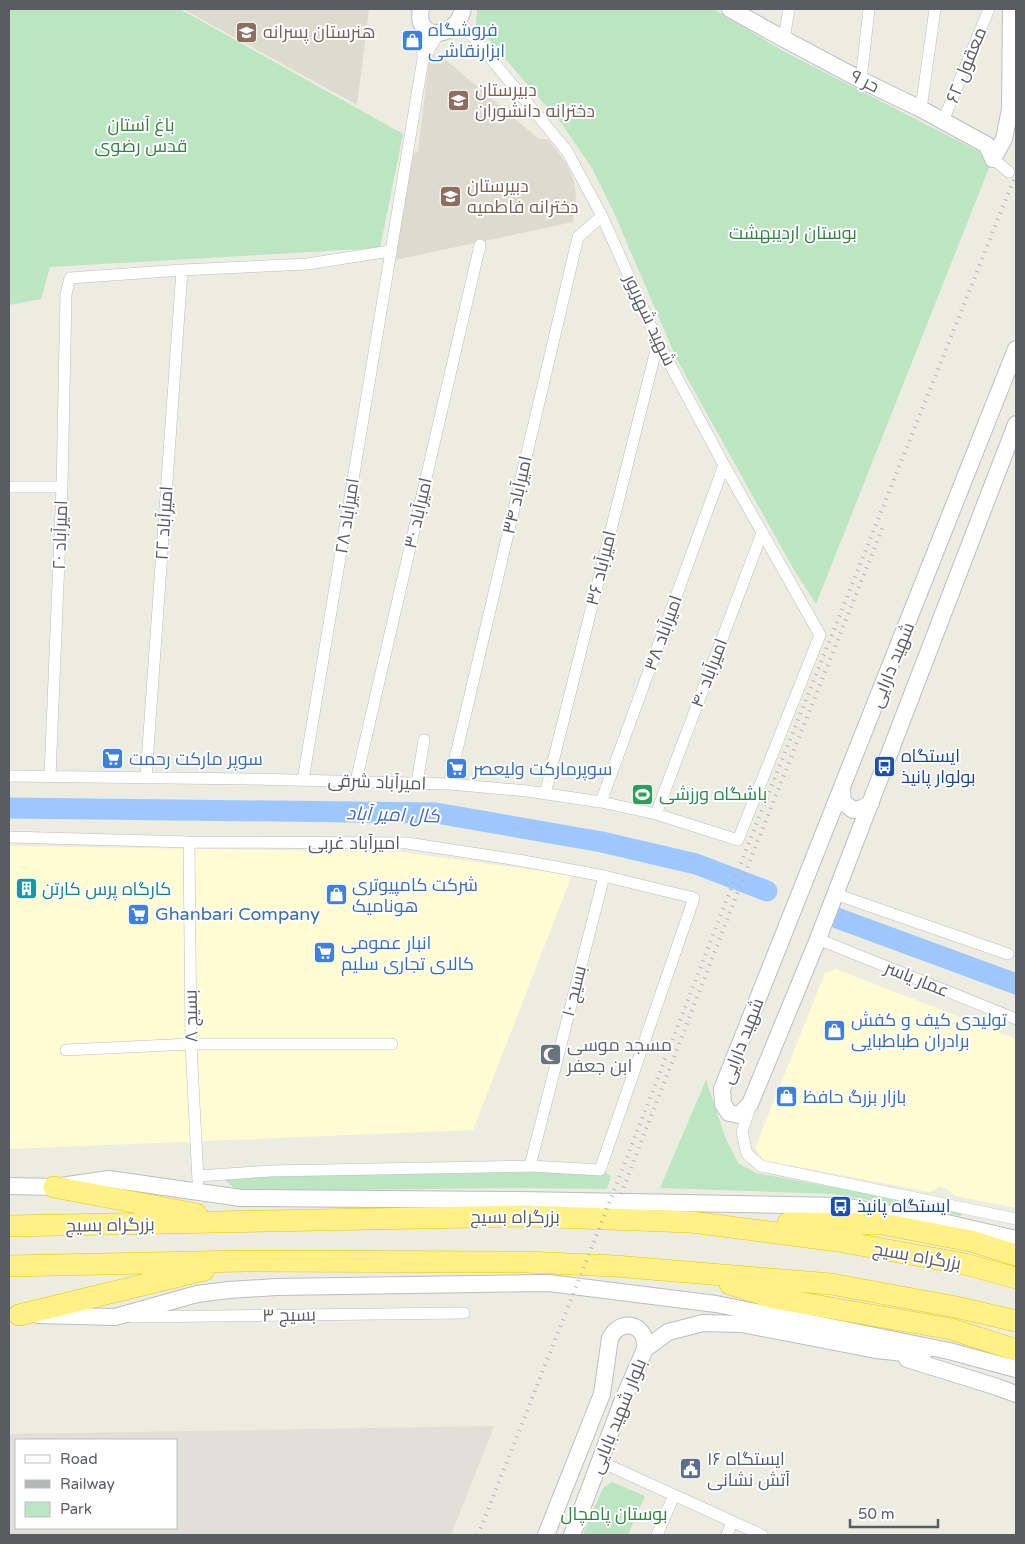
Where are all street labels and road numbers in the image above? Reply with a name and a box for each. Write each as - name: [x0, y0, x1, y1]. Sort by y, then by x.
- street label: معقول ۶۲: [941, 24, 991, 106]
- street label: حر ۹: [847, 65, 883, 97]
- street label: شهید شهریور: [619, 270, 681, 369]
- street label: امیرآباد ۳۴: [497, 454, 537, 536]
- street label: امیرآباد ۳۰: [399, 475, 437, 551]
- street label: امیرآباد ۲۸: [330, 477, 364, 555]
- street label: امیرآباد ۲۲: [150, 485, 178, 561]
- street label: امیرآباد ۲۰: [48, 500, 72, 570]
- street label: امیرآباد ۳۶: [581, 528, 621, 608]
- street label: امیرآباد ۳۸: [639, 592, 687, 674]
- street label: شهید دارایی: [865, 619, 919, 711]
- street label: امیرآباد ۴۰: [686, 636, 732, 710]
- street label: امیرآباد شرقی: [327, 769, 427, 795]
- street label: امیرآباد غربی: [308, 832, 400, 854]
- street label: عمار یاسر: [881, 956, 952, 1002]
- street label: بسیج ۱۰: [557, 963, 592, 1019]
- street label: بسیج ۸: [180, 989, 203, 1043]
- street label: شهید دارایی: [716, 995, 768, 1087]
- street label: بزرگراه بسیج: [470, 1206, 560, 1229]
- street label: بزرگراه بسیج: [65, 1213, 155, 1238]
- street label: بزرگراه بسیج: [871, 1237, 963, 1276]
- street label: بسیج ۳: [262, 1304, 316, 1327]
- street label: بلوار شهید بابایی: [585, 1355, 651, 1477]

